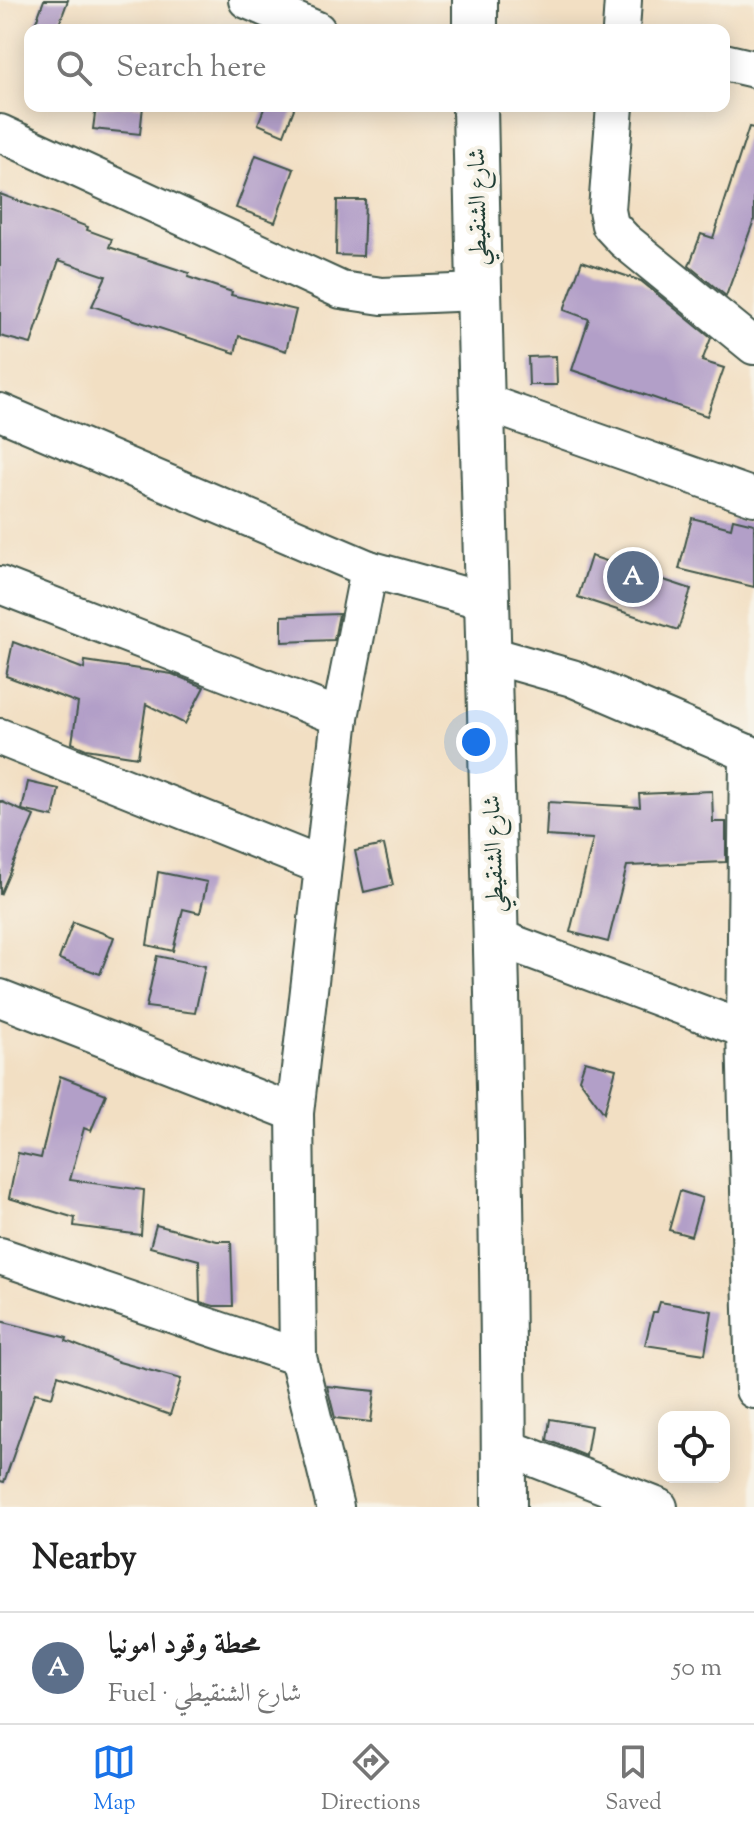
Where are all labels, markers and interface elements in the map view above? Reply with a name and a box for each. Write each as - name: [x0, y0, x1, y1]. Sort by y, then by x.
- search box: [24, 24, 730, 112]
- icon: search: [52, 46, 96, 90]
- text: Search here: [116, 47, 266, 90]
- street label: شارع الشنقيطي: [461, 148, 501, 266]
- pin: A: [607, 547, 659, 607]
- your location: [456, 722, 496, 762]
- street label: شارع الشنقيطي: [476, 794, 518, 913]
- map controls: [658, 1411, 730, 1483]
- button: locate: [658, 1411, 730, 1483]
- text: Nearby: [32, 1535, 137, 1584]
- text: محطة وقود امونيا: [108, 1624, 260, 1667]
- text: A: [47, 1650, 69, 1687]
- text: 50 m: [672, 1650, 722, 1687]
- text: Fuel · شارع الشنقيطي: [108, 1676, 302, 1713]
- tab: Map: [92, 1740, 136, 1820]
- tab: Directions: [321, 1740, 420, 1820]
- tab: Saved: [605, 1740, 662, 1820]

